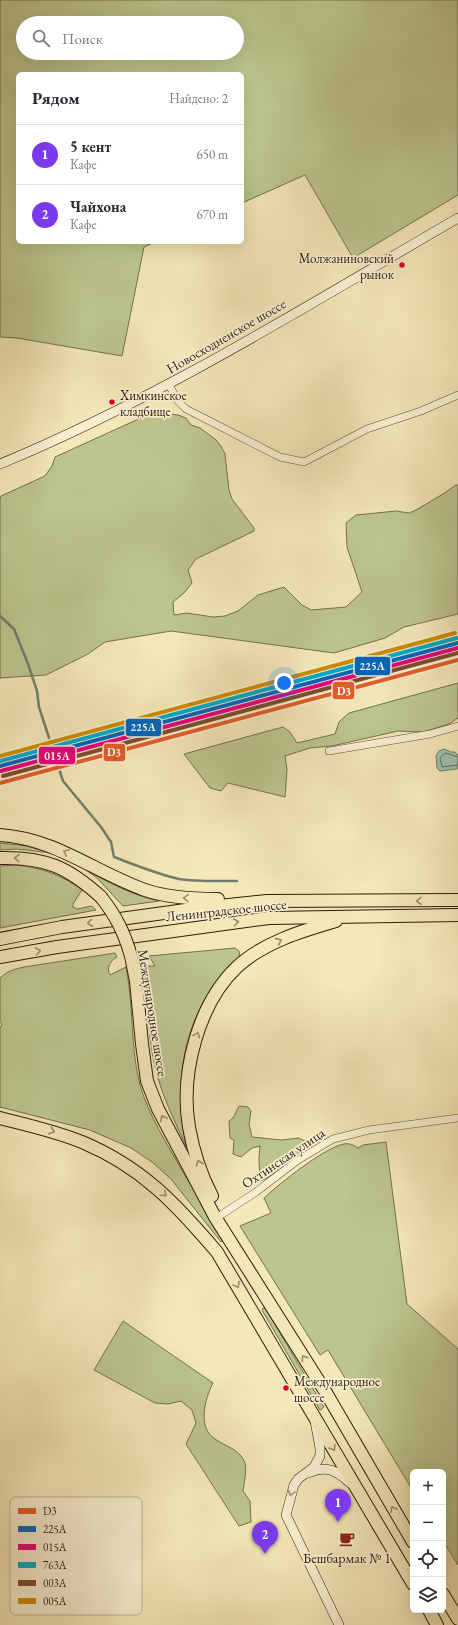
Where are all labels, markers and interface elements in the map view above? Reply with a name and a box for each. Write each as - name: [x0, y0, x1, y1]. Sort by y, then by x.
- search box: [16, 16, 244, 60]
- icon: search: [30, 27, 52, 49]
- text: Поиск: [62, 29, 103, 48]
- text: Рядом: [32, 87, 80, 109]
- text: Найдено: 2: [169, 90, 228, 107]
- text: 5 кент: [70, 137, 111, 156]
- text: 1: [42, 146, 48, 163]
- text: 650 m: [197, 146, 228, 163]
- text: Кафе: [70, 156, 96, 173]
- text: Чайхона: [70, 197, 126, 216]
- text: 2: [42, 206, 48, 223]
- text: 670 m: [197, 206, 228, 223]
- text: Кафе: [70, 216, 96, 233]
- place label: Молжаниновский рынок: [299, 250, 395, 283]
- marker: Молжаниновский рынок: [397, 260, 407, 270]
- street label: Новосходненское шоссе: [163, 294, 289, 378]
- place label: Химкинское кладбище: [119, 387, 187, 420]
- marker: Химкинское кладбище: [107, 397, 117, 407]
- line badge: 225А: [354, 656, 391, 676]
- text: 225А: [359, 659, 385, 673]
- your location: [274, 673, 294, 693]
- line badge: D3: [332, 681, 355, 700]
- text: D3: [337, 684, 351, 698]
- line badge: 225А: [125, 718, 162, 737]
- text: 225А: [130, 720, 156, 734]
- line badge: D3: [103, 743, 126, 762]
- text: D3: [107, 745, 121, 759]
- line badge: 015А: [38, 746, 76, 765]
- text: 015А: [44, 749, 70, 763]
- one-way arrow: [62, 849, 70, 857]
- one-way arrow: [14, 854, 20, 863]
- one-way arrow: [183, 894, 189, 902]
- street label: Ленинградское шоссе: [165, 895, 288, 925]
- one-way arrow: [416, 897, 422, 905]
- one-way arrow: [87, 918, 93, 927]
- one-way arrow: [233, 918, 239, 927]
- one-way arrow: [276, 937, 283, 945]
- one-way arrow: [35, 947, 42, 955]
- street label: Международное шоссе: [134, 948, 172, 1078]
- one-way arrow: [192, 1032, 201, 1039]
- one-way arrow: [160, 1115, 167, 1122]
- street label: Охтинская улица: [238, 1123, 328, 1192]
- one-way arrow: [48, 1126, 55, 1135]
- one-way arrow: [195, 1159, 203, 1166]
- one-way arrow: [159, 1190, 167, 1197]
- one-way arrow: [233, 1281, 240, 1288]
- one-way arrow: [301, 1355, 309, 1362]
- place label: Международное шоссе: [294, 1373, 380, 1406]
- marker: Международное шоссе: [281, 1383, 291, 1393]
- one-way arrow: [328, 1444, 336, 1451]
- map controls: [410, 1469, 446, 1613]
- button: +: [410, 1469, 446, 1505]
- one-way arrow: [287, 1489, 296, 1496]
- pin: 1: [325, 1489, 351, 1522]
- legend: [10, 1497, 142, 1615]
- text: D3: [43, 1504, 57, 1518]
- button: −: [410, 1505, 446, 1541]
- one-way arrow: [391, 1506, 398, 1513]
- pin: 2: [252, 1521, 278, 1554]
- text: 225А: [43, 1522, 67, 1536]
- cafe icon: Бешбармак № 1: [338, 1530, 356, 1548]
- text: 015А: [43, 1540, 67, 1554]
- button: locate: [410, 1541, 446, 1577]
- place label: Бешбармак № 1: [303, 1549, 391, 1567]
- text: 763А: [43, 1558, 67, 1572]
- text: 003А: [43, 1576, 67, 1590]
- button: layers: [410, 1577, 446, 1613]
- text: 005А: [43, 1594, 67, 1608]

